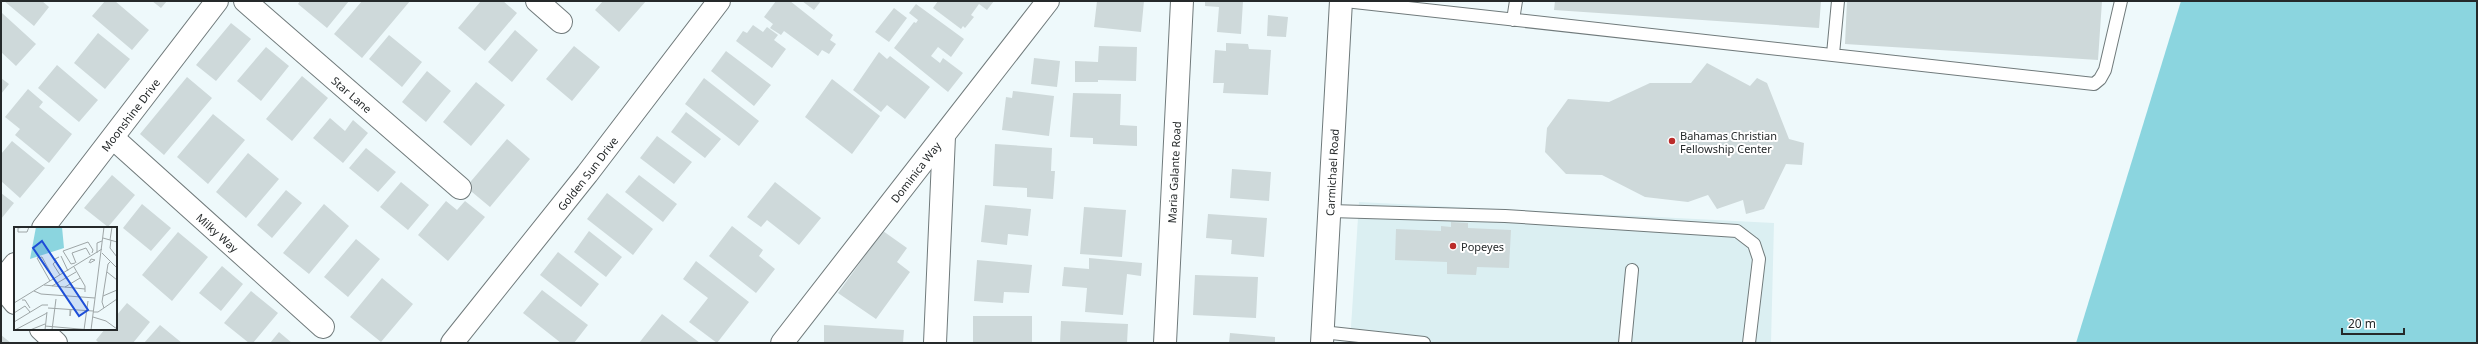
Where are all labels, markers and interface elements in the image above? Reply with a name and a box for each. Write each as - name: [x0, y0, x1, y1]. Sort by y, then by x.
- street label: Star Lane: [329, 73, 375, 116]
- street label: Moonshine Drive: [97, 75, 163, 154]
- street label: Maria Galante Road: [1163, 121, 1184, 224]
- street label: Carmichael Road: [1322, 128, 1341, 216]
- place label: Bahamas Christian Fellowship Center: [1680, 128, 1777, 156]
- street label: Golden Sun Drive: [554, 133, 621, 213]
- marker: Bahamas Christian Fellowship Center: [1667, 136, 1677, 146]
- street label: Dominica Way: [887, 138, 944, 205]
- street label: Milky Way: [194, 209, 242, 255]
- inset map: [14, 227, 117, 330]
- place label: Popeyes: [1461, 239, 1504, 254]
- marker: Popeyes: [1448, 241, 1458, 251]
- scale bar: [2342, 310, 2404, 336]
- text: 20 m: [2348, 315, 2376, 332]

